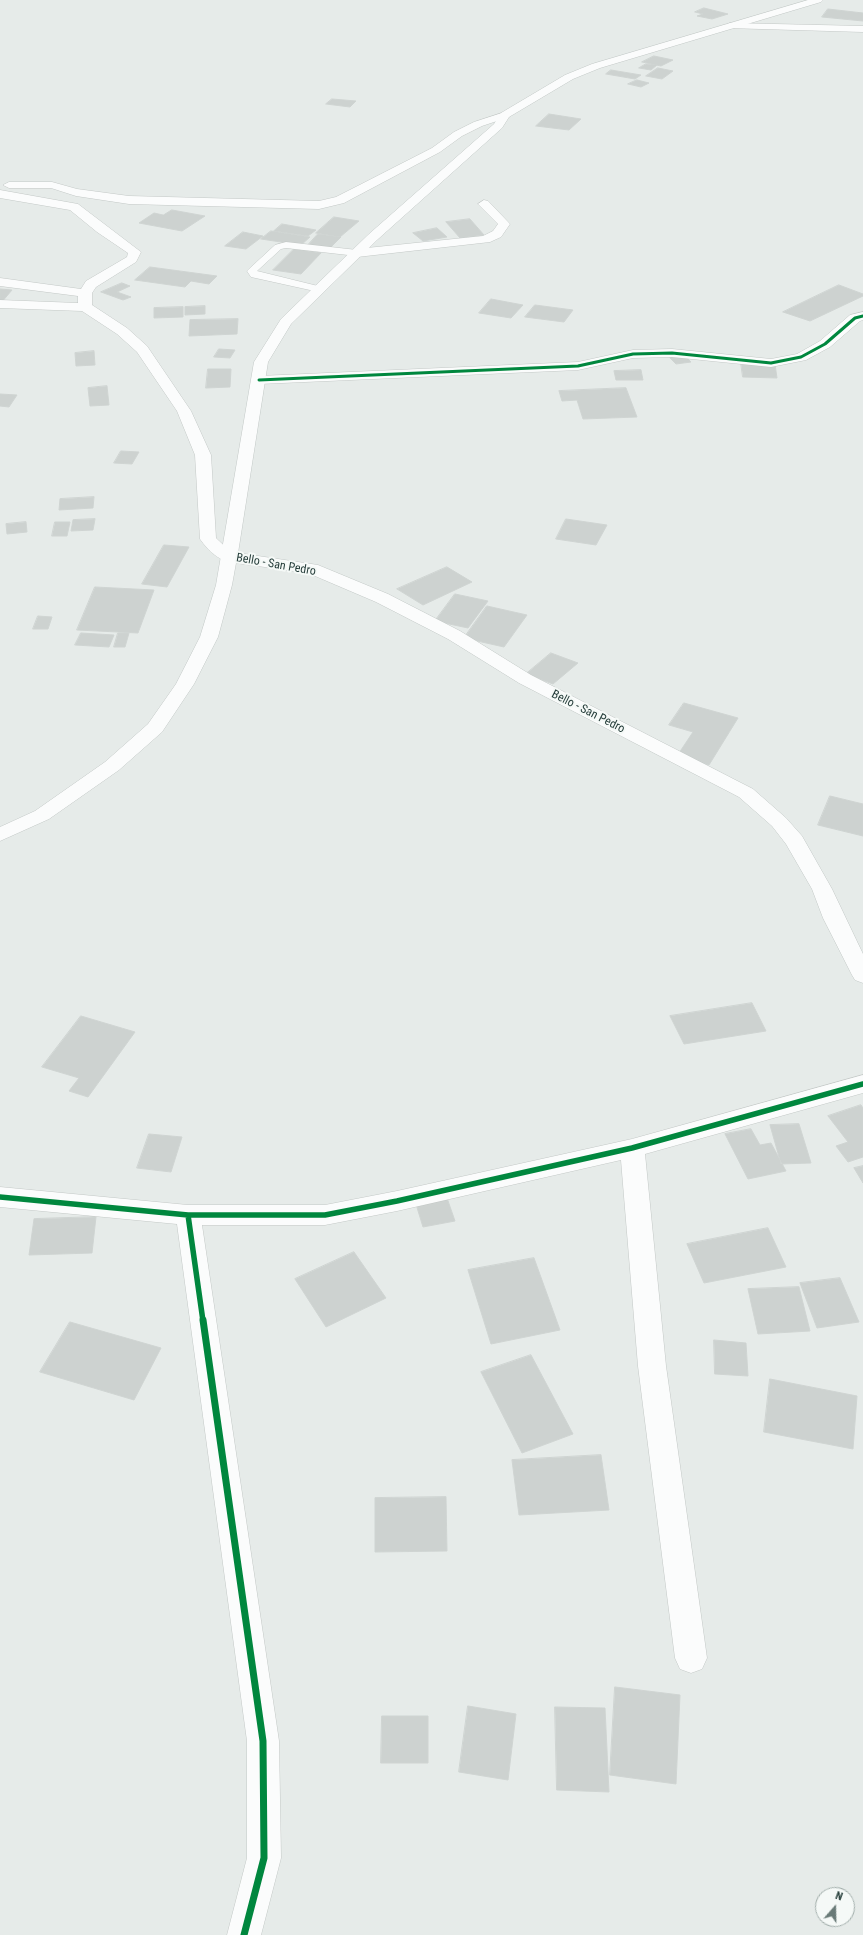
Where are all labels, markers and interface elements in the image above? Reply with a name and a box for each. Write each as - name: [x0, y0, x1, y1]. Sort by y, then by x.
- street label: Bello - San Pedro: [235, 551, 317, 579]
- street label: Bello - San Pedro: [549, 687, 627, 737]
- north arrow: [815, 1887, 855, 1927]
- text: N: [834, 1889, 844, 1903]

